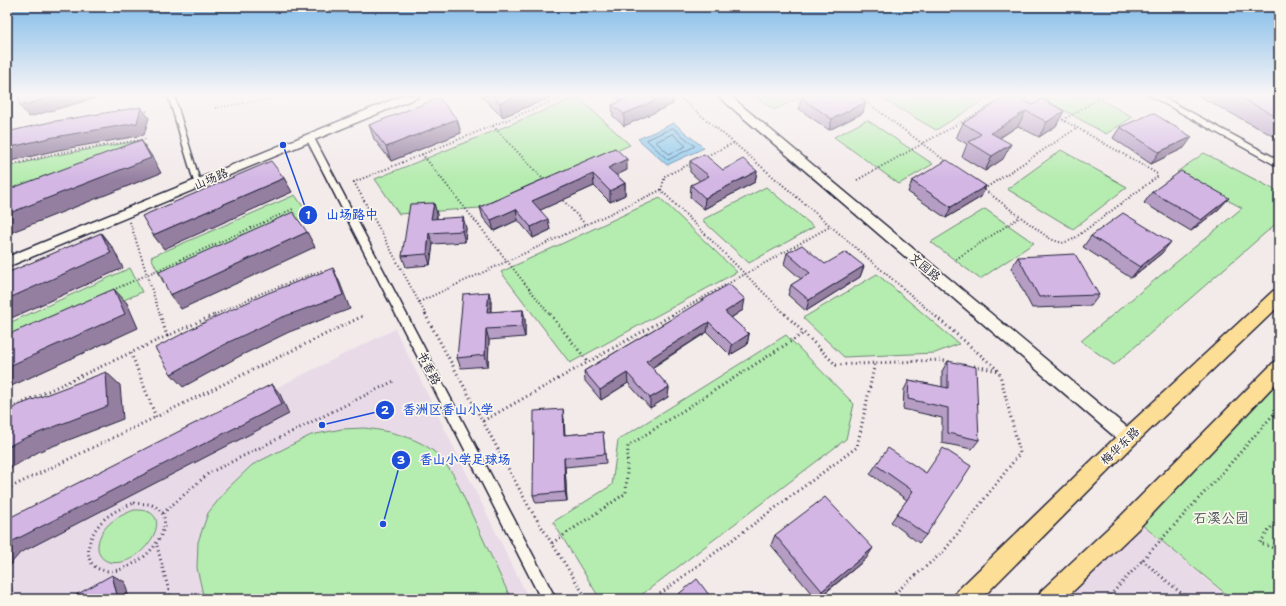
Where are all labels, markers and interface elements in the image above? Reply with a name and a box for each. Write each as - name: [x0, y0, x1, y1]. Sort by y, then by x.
- street label: 山场路: [191, 165, 231, 193]
- callout: 山场路中: [298, 202, 386, 227]
- text: 山场路中: [326, 206, 378, 223]
- text: 1: [305, 207, 311, 223]
- street label: 文园路: [906, 249, 944, 285]
- street label: 书香路: [414, 348, 444, 388]
- callout: 香洲区香山小学: [375, 397, 502, 422]
- text: 香洲区香山小学: [402, 401, 494, 418]
- text: 2: [381, 402, 390, 418]
- street label: 梅华东路: [1097, 424, 1143, 468]
- callout: 香山小学足球场: [391, 447, 518, 472]
- text: 香山小学足球场: [419, 451, 511, 468]
- text: 3: [397, 452, 405, 468]
- park label: 石溪公园: [1193, 509, 1249, 527]

